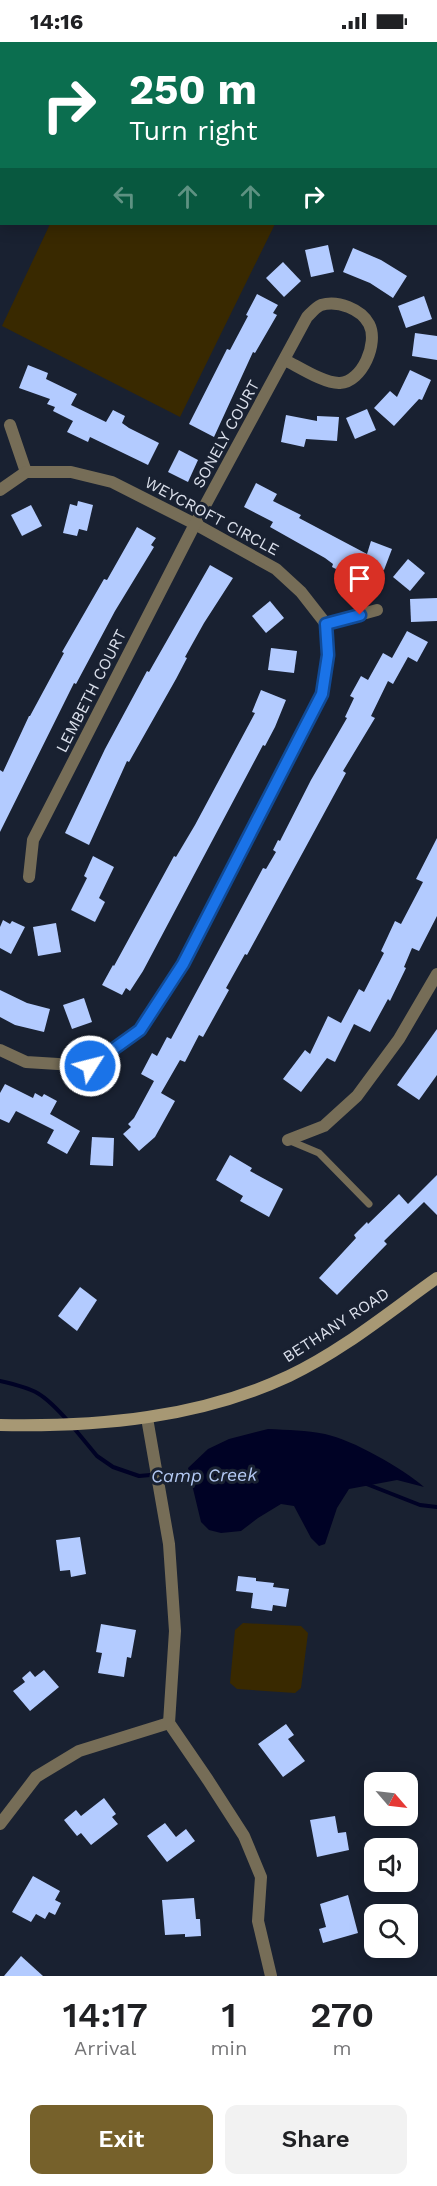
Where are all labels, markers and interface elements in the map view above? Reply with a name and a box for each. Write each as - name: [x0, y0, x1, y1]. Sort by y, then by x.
- text: 14:16: [30, 9, 83, 34]
- text: 250 m: [129, 65, 257, 114]
- icon: right: [30, 66, 108, 144]
- text: Turn right: [129, 115, 258, 147]
- icon: left: [108, 180, 141, 213]
- icon: ahead: [171, 180, 204, 213]
- icon: ahead: [234, 180, 267, 213]
- icon: right: [297, 180, 330, 213]
- street label: SONELY COURT: [189, 377, 264, 491]
- street label: WEYCROFT CIRCLE: [142, 473, 282, 559]
- pin: [334, 553, 385, 615]
- icon: arrive: [343, 562, 376, 595]
- street label: LEMBETH COURT: [52, 626, 130, 756]
- position arrow: [58, 1034, 122, 1098]
- street label: BETHANY ROAD: [279, 1284, 393, 1366]
- water label: Camp Creek: [151, 1464, 258, 1486]
- north arrow: [364, 1772, 418, 1826]
- map controls: [364, 1772, 418, 1958]
- button: sound: [364, 1838, 418, 1892]
- button: search: [364, 1904, 418, 1958]
- text: 14:17: [63, 1994, 148, 2036]
- text: 1: [221, 1994, 236, 2036]
- text: 270: [310, 1994, 374, 2036]
- text: Arrival: [74, 2036, 136, 2060]
- text: min: [211, 2036, 247, 2060]
- text: m: [333, 2036, 352, 2060]
- button: Exit: [30, 2105, 213, 2174]
- button: Share: [225, 2105, 407, 2174]

